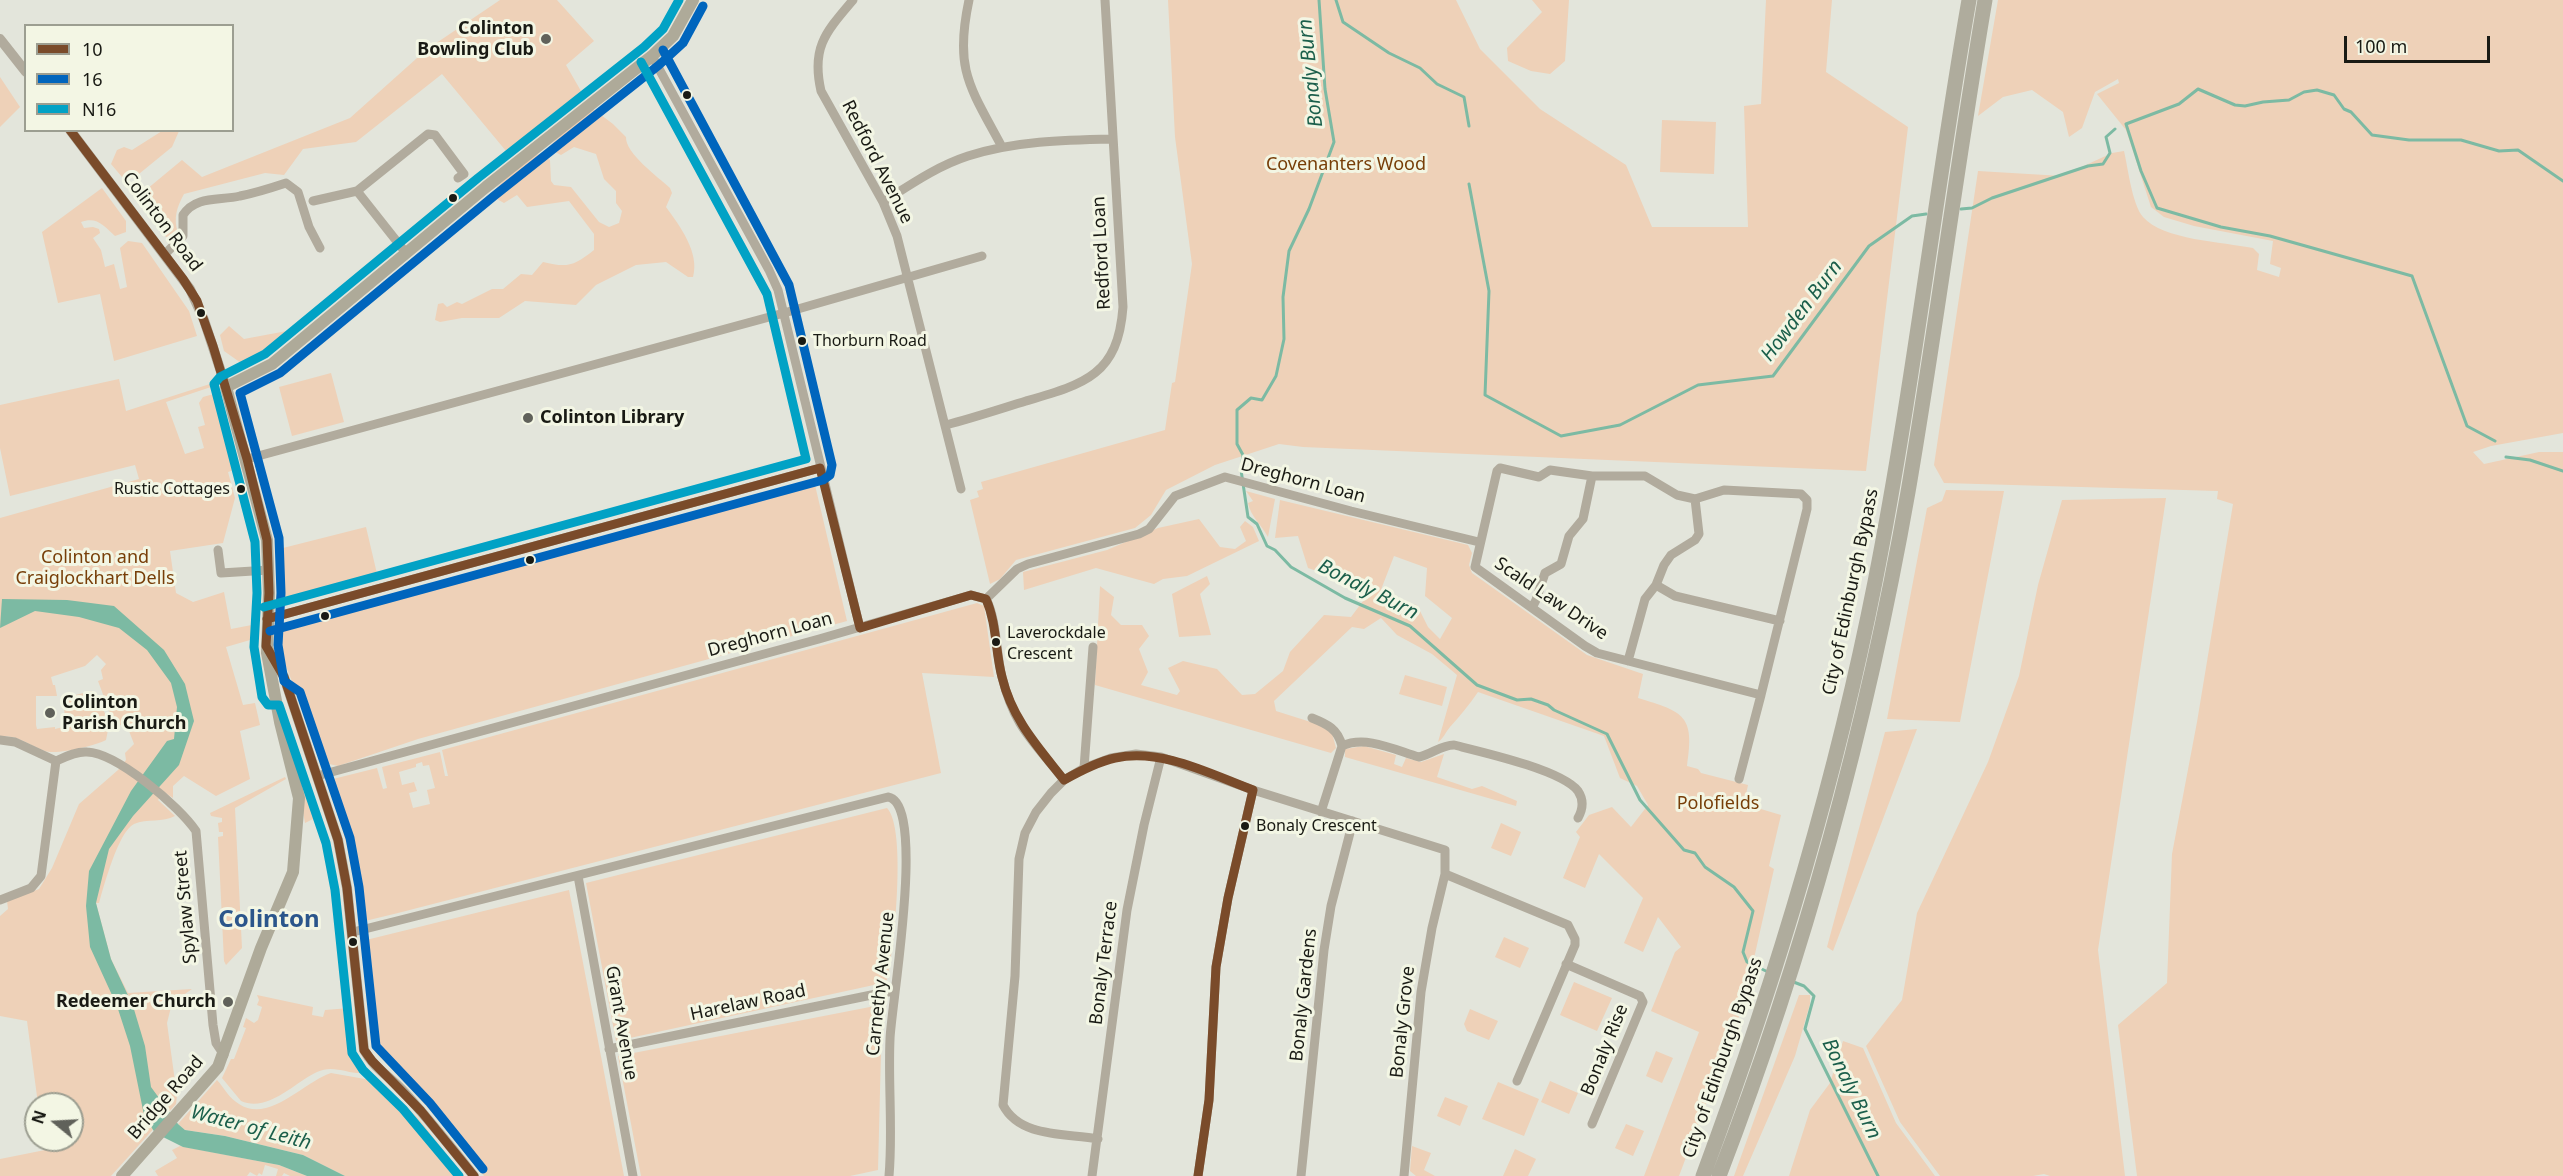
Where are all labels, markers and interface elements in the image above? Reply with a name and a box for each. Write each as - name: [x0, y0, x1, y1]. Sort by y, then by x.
- place label: Colinton Bowling Club: [417, 18, 534, 60]
- water label: Bonaly Burn: [1293, 18, 1329, 128]
- legend: [24, 24, 234, 132]
- scale bar: [2347, 24, 2492, 62]
- marker: Colinton Bowling Club: [539, 32, 553, 46]
- text: 100 m: [2355, 34, 2407, 58]
- text: 10: [82, 37, 103, 61]
- text: 16: [82, 67, 103, 91]
- unlabelled marker: [681, 89, 693, 101]
- text: N16: [82, 97, 116, 121]
- street label: Redford Avenue: [837, 97, 917, 227]
- park label: Covenanters Wood: [1266, 154, 1426, 176]
- street label: Colinton Road: [118, 168, 206, 276]
- unlabelled marker: [447, 192, 459, 204]
- street label: Redford Loan: [1088, 196, 1116, 310]
- water label: Howden Burn: [1756, 256, 1848, 366]
- unlabelled marker: [195, 307, 207, 319]
- place label: Thorburn Road: [813, 331, 927, 351]
- marker: Thorburn Road: [796, 335, 808, 347]
- place label: Colinton Library: [540, 407, 684, 429]
- marker: Colinton Library: [521, 411, 535, 425]
- street label: Dreghorn Loan: [1238, 454, 1368, 508]
- place label: Rustic Cottages: [114, 479, 230, 499]
- marker: Rustic Cottages: [235, 483, 247, 495]
- street label: City of Edinburgh Bypass: [1819, 487, 1883, 697]
- park label: Colinton and Craiglockhart Dells: [15, 547, 175, 590]
- street label: Scald Law Drive: [1490, 553, 1612, 645]
- unlabelled marker: [524, 554, 536, 566]
- water label: Bonaly Burn: [1314, 555, 1422, 625]
- street label: Dreghorn Loan: [705, 608, 835, 662]
- unlabelled marker: [319, 610, 331, 622]
- place label: Laverockdale Crescent: [1007, 623, 1106, 661]
- marker: Laverockdale Crescent: [990, 636, 1002, 648]
- place label: Colinton Parish Church: [62, 692, 186, 734]
- marker: Colinton Parish Church: [43, 706, 57, 720]
- park label: Polofields: [1677, 793, 1759, 815]
- place label: Bonaly Crescent: [1256, 816, 1377, 836]
- marker: Bonaly Crescent: [1239, 820, 1251, 832]
- street label: Spylaw Street: [170, 849, 202, 965]
- street label: Bonaly Terrace: [1086, 900, 1122, 1026]
- district label: Colinton: [218, 906, 320, 934]
- street label: Carnethy Avenue: [863, 911, 899, 1057]
- street label: Bonaly Gardens: [1286, 927, 1322, 1063]
- unlabelled marker: [347, 936, 359, 948]
- street label: City of Edinburgh Bypass: [1679, 955, 1767, 1161]
- street label: Grant Avenue: [600, 964, 642, 1082]
- street label: Bonaly Grove: [1386, 965, 1420, 1079]
- street label: Harelaw Road: [688, 980, 808, 1026]
- place label: Redeemer Church: [56, 991, 216, 1013]
- marker: Redeemer Church: [221, 995, 235, 1009]
- street label: Bonaly Rise: [1577, 1001, 1633, 1099]
- water label: Bonaly Burn: [1816, 1035, 1886, 1143]
- street label: Bridge Road: [124, 1052, 208, 1144]
- north arrow: [24, 1092, 84, 1152]
- water label: Water of Leith: [188, 1100, 314, 1156]
- text: N: [26, 1107, 51, 1127]

